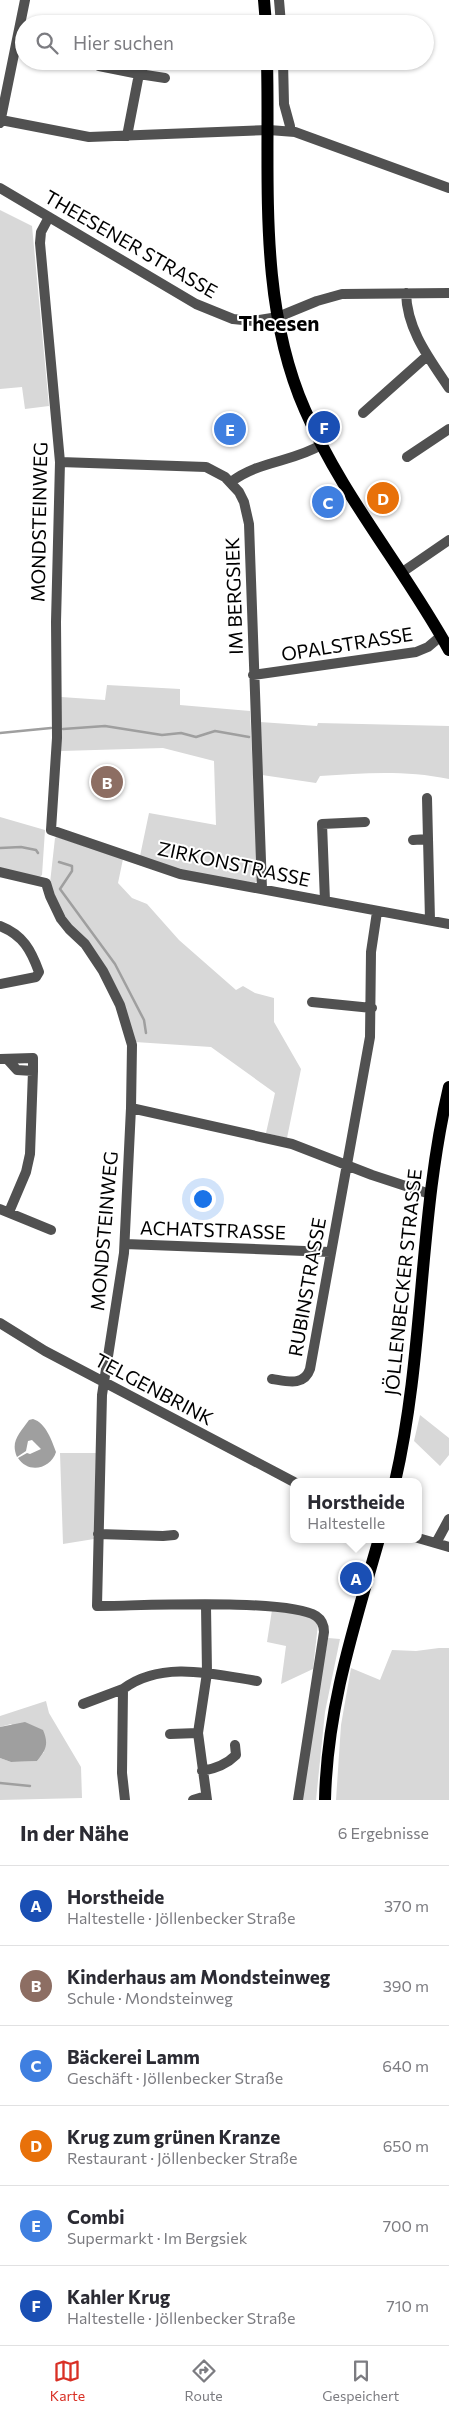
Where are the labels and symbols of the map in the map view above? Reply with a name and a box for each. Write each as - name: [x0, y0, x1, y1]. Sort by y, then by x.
- street label: THEESENER STRASSE: [41, 185, 222, 302]
- district label: Theesen: [239, 310, 319, 335]
- pin: F: [308, 408, 340, 446]
- pin: E: [214, 410, 246, 448]
- street label: MONDSTEINWEG: [26, 442, 51, 602]
- pin: D: [367, 479, 399, 517]
- pin: C: [312, 483, 344, 521]
- street label: IM BERGSIEK: [220, 537, 247, 655]
- street label: OPALSTRASSE: [279, 622, 414, 665]
- pin: B: [91, 763, 123, 801]
- street label: ZIRKONSTRASSE: [156, 836, 312, 891]
- street label: MONDSTEINWEG: [85, 1150, 122, 1312]
- street label: JÖLLENBECKER STRASSE: [379, 1167, 426, 1396]
- your location: [190, 1186, 216, 1212]
- street label: ACHATSTRASSE: [140, 1215, 286, 1244]
- street label: RUBINSTRASSE: [283, 1216, 330, 1358]
- street label: TELGENBRINK: [91, 1348, 218, 1430]
- pin: A: [340, 1559, 372, 1597]

